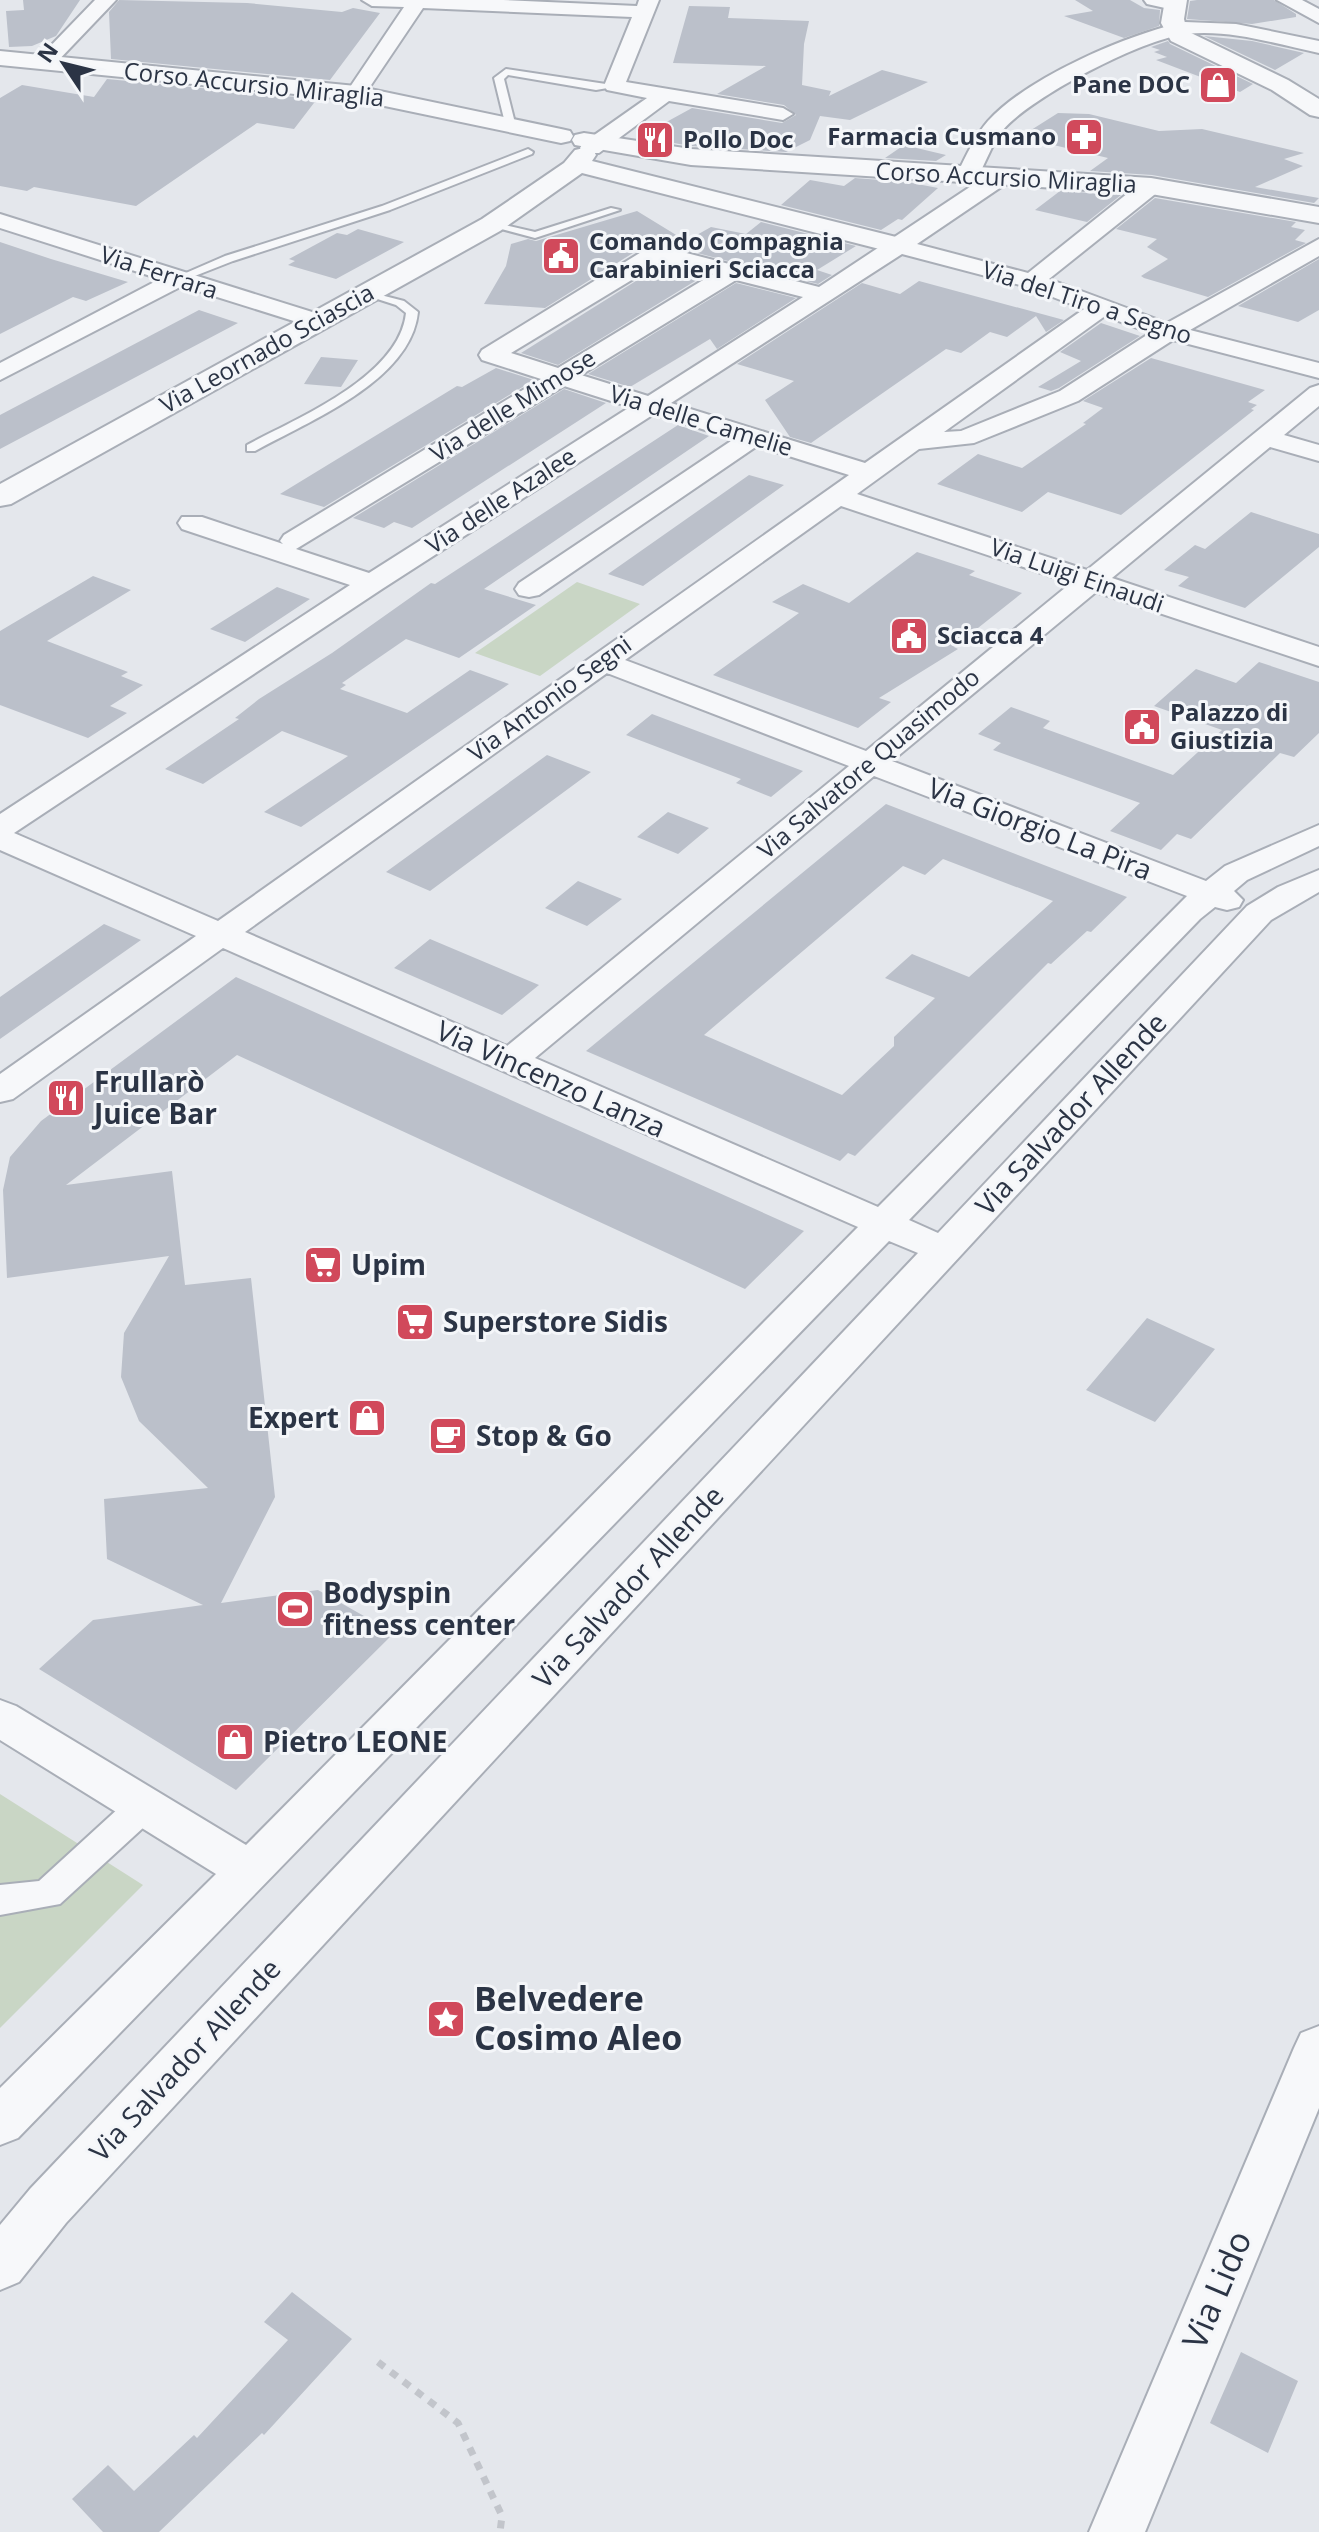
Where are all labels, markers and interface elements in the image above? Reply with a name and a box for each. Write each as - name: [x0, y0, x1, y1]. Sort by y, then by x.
- north arrow: [24, 24, 104, 104]
- text: N: [29, 36, 64, 68]
- street label: Corso Accursio Miraglia: [122, 53, 386, 114]
- shop icon: Pane DOC: [1197, 64, 1239, 106]
- place label: Pane DOC: [1072, 67, 1190, 100]
- pharmacy icon: Farmacia Cusmano: [1063, 116, 1105, 158]
- restaurant icon: Pollo Doc: [634, 119, 676, 161]
- place label: Farmacia Cusmano: [827, 119, 1056, 152]
- place label: Pollo Doc: [683, 122, 794, 155]
- street label: Corso Accursio Miraglia: [875, 153, 1138, 200]
- place label: Comando Compagnia Carabinieri Sciacca: [589, 224, 844, 285]
- public building icon: Comando Compagnia Carabinieri Sciacca: [540, 235, 582, 277]
- street label: Via Ferrara: [96, 237, 223, 306]
- street label: Via del Tiro a Segno: [978, 252, 1196, 351]
- street label: Via Leornado Sciascia: [153, 275, 379, 420]
- street label: Via delle Mimose: [423, 341, 601, 469]
- street label: Via delle Camelie: [606, 376, 797, 463]
- street label: Via delle Azalee: [419, 439, 582, 561]
- street label: Via Luigi Einaudi: [986, 529, 1169, 620]
- public building icon: Sciacca 4: [888, 615, 930, 657]
- place label: Sciacca 4: [937, 618, 1044, 651]
- street label: Via Antonio Segni: [461, 627, 638, 768]
- street label: Via Salvatore Quasimodo: [750, 660, 986, 866]
- place label: Palazzo di Giustizia: [1170, 695, 1288, 756]
- public building icon: Palazzo di Giustizia: [1121, 706, 1163, 748]
- street label: Via Giorgio La Pira: [923, 768, 1158, 888]
- street label: Via Salvador Allende: [966, 1004, 1174, 1223]
- street label: Via Vincenzo Lanza: [431, 1010, 672, 1146]
- place label: Frullarò Juice Bar: [91, 1062, 217, 1132]
- restaurant icon: Frullarò Juice Bar: [45, 1077, 87, 1119]
- supermarket icon: Upim: [302, 1244, 344, 1286]
- place label: Upim: [351, 1245, 426, 1283]
- supermarket icon: Superstore Sidis: [394, 1301, 436, 1343]
- place label: Superstore Sidis: [443, 1302, 668, 1340]
- shop icon: Expert: [346, 1397, 388, 1439]
- place label: Expert: [248, 1398, 339, 1436]
- cafe icon: Stop & Go: [427, 1415, 469, 1457]
- place label: Stop & Go: [476, 1416, 612, 1454]
- street label: Via Salvador Allende: [523, 1477, 731, 1696]
- place label: Bodyspin fitness center: [323, 1573, 516, 1643]
- sports icon: Bodyspin fitness center: [274, 1588, 316, 1630]
- shop icon: Pietro LEONE: [214, 1721, 256, 1763]
- place label: Pietro LEONE: [263, 1722, 447, 1760]
- street label: Via Salvador Allende: [80, 1950, 288, 2169]
- place label: Belvedere Cosimo Aleo: [474, 1975, 682, 2060]
- place icon: Belvedere Cosimo Aleo: [425, 1998, 467, 2040]
- street label: Via Lido: [1171, 2223, 1262, 2356]

